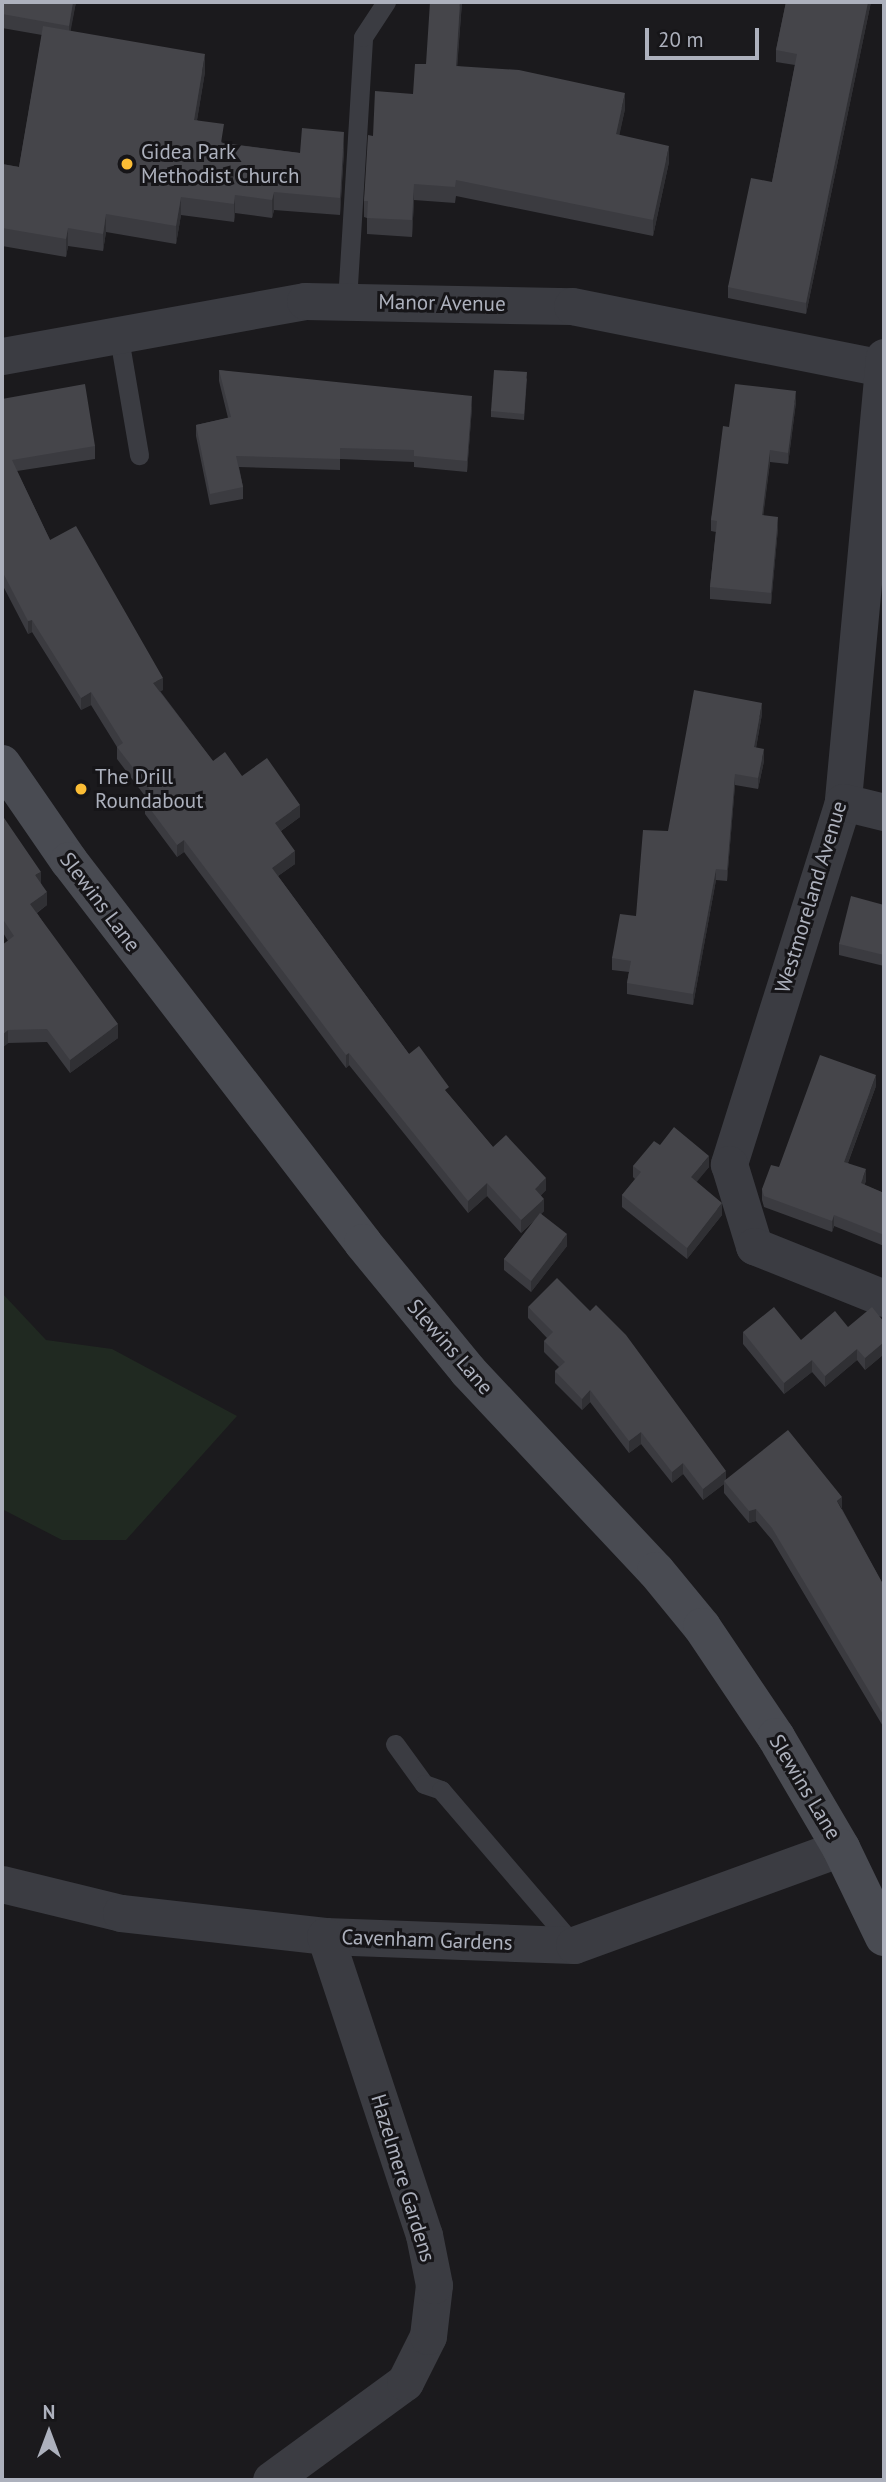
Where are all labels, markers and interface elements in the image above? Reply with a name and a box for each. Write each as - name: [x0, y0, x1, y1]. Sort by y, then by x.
- scale bar: [648, 14, 762, 58]
- text: 20 m: [658, 26, 704, 53]
- place label: Gidea Park Methodist Church: [141, 139, 300, 189]
- marker: Gidea Park Methodist Church: [119, 156, 135, 172]
- street label: Manor Avenue: [378, 289, 506, 317]
- place label: The Drill Roundabout: [95, 764, 203, 814]
- marker: The Drill Roundabout: [73, 781, 89, 797]
- street label: Westmoreland Avenue: [770, 798, 852, 996]
- street label: Slewins Lane: [55, 847, 145, 957]
- street label: Slewins Lane: [402, 1294, 498, 1400]
- street label: Slewins Lane: [764, 1730, 846, 1844]
- street label: Cavenham Gardens: [341, 1924, 513, 1956]
- street label: Hazelmere Gardens: [365, 2091, 441, 2265]
- north arrow: [14, 2398, 84, 2468]
- text: N: [43, 2400, 55, 2424]

